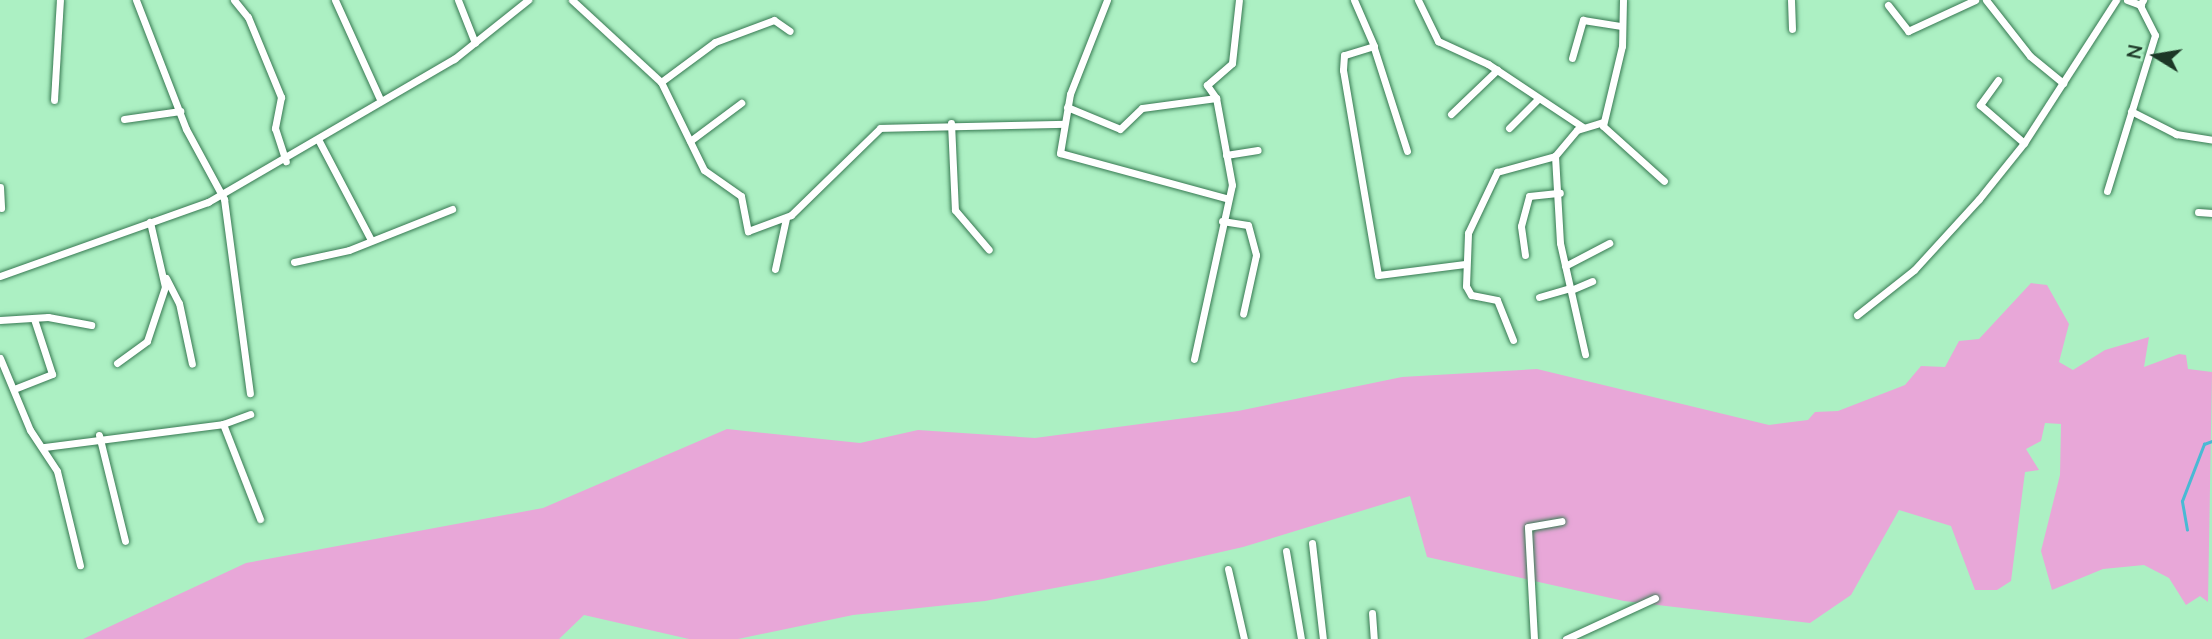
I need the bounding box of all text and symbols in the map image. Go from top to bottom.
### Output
north arrow [2121,21,2191,91]
text: N [2121,43,2150,61]

